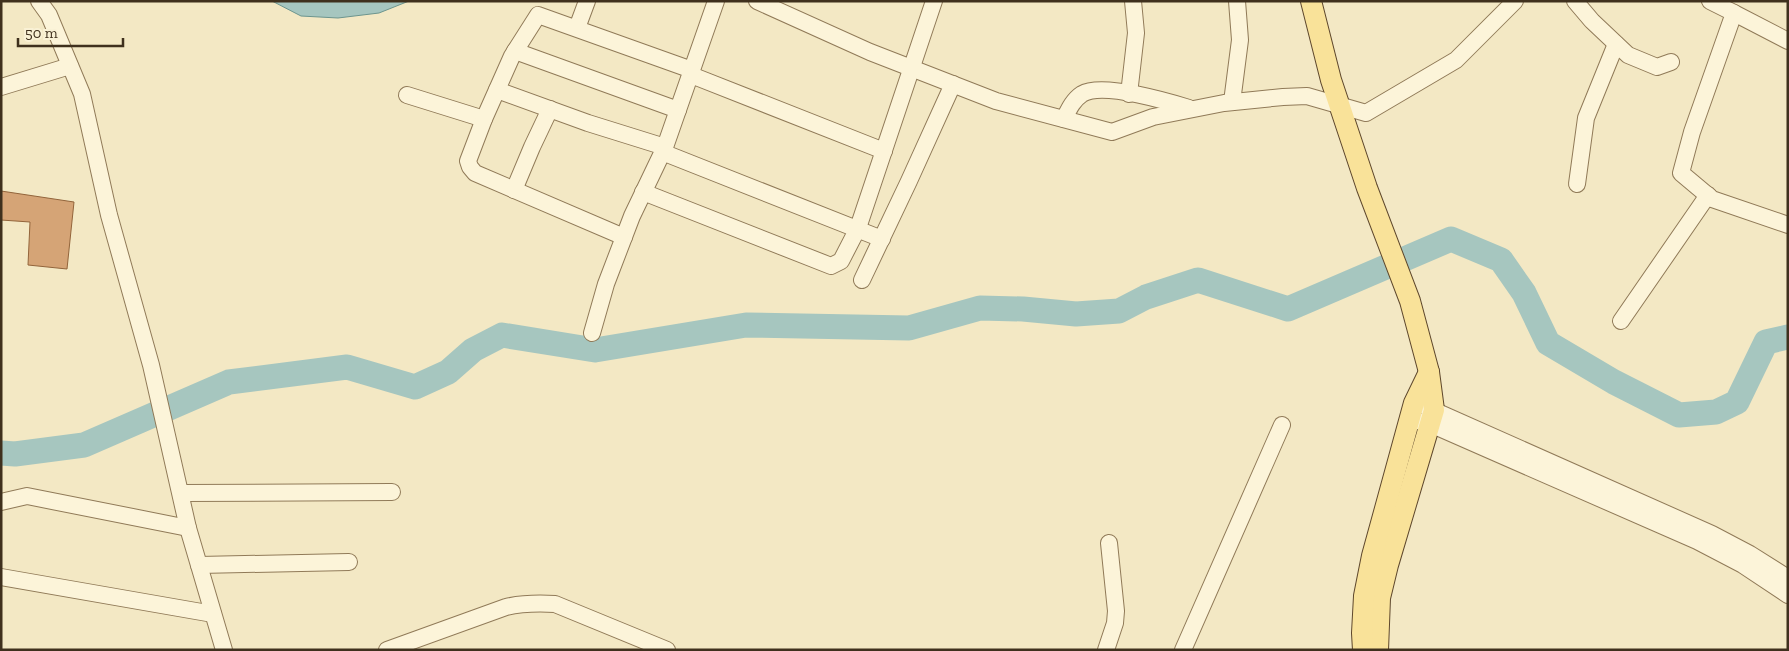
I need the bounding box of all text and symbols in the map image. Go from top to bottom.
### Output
scale bar [18,15,122,47]
text: 50 m [25,24,58,42]

